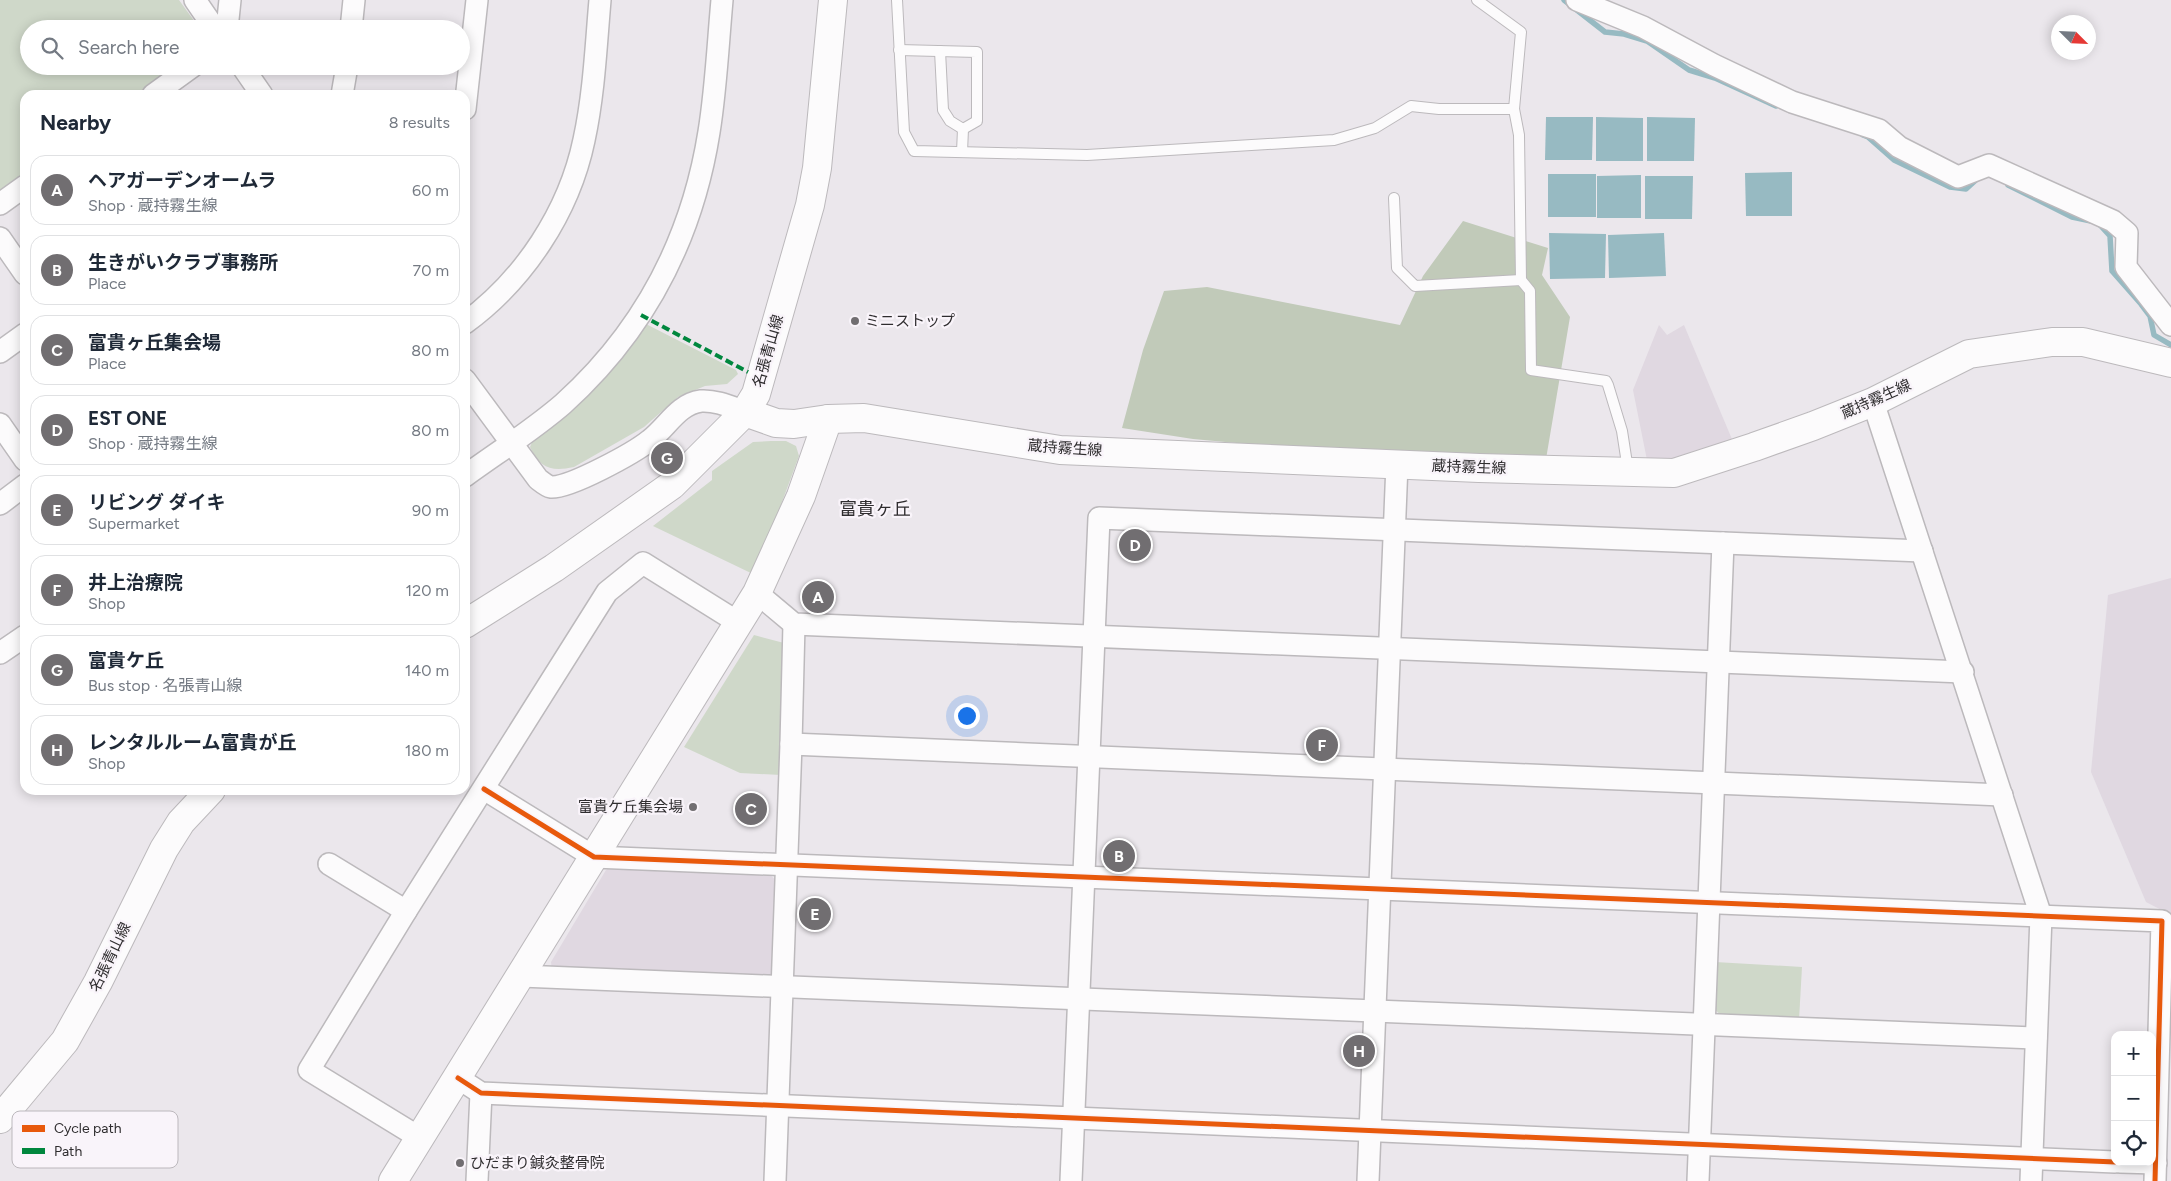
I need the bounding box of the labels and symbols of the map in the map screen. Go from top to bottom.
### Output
north arrow [2051,15,2096,60]
street label: 名張青山線 [749,312,787,390]
place label: ミニストップ [865,312,955,330]
marker: ミニストップ [849,315,861,327]
street label: 蔵持霧生線 [1838,376,1914,422]
street label: 蔵持霧生線 [1027,436,1103,460]
pin: G [651,439,683,477]
street label: 蔵持霧生線 [1431,457,1507,477]
district label: 富貴ヶ丘 [839,498,911,520]
pin: D [1119,526,1151,564]
pin: A [802,578,834,616]
your location [954,703,980,729]
pin: F [1306,726,1338,764]
pin: C [735,790,767,828]
place label: 富貴ケ丘集会場 [578,798,683,816]
marker: 富貴ケ丘集会場 [687,801,699,813]
pin: B [1103,837,1135,875]
pin: E [799,895,831,933]
street label: 名張青山線 [85,919,135,995]
pin: H [1343,1032,1375,1070]
legend [12,1111,178,1168]
text: Cycle path [54,1120,122,1137]
text: Path [54,1143,82,1160]
place label: ひだまり鍼灸整骨院 [470,1154,605,1172]
marker: ひだまり鍼灸整骨院 [454,1157,466,1169]

